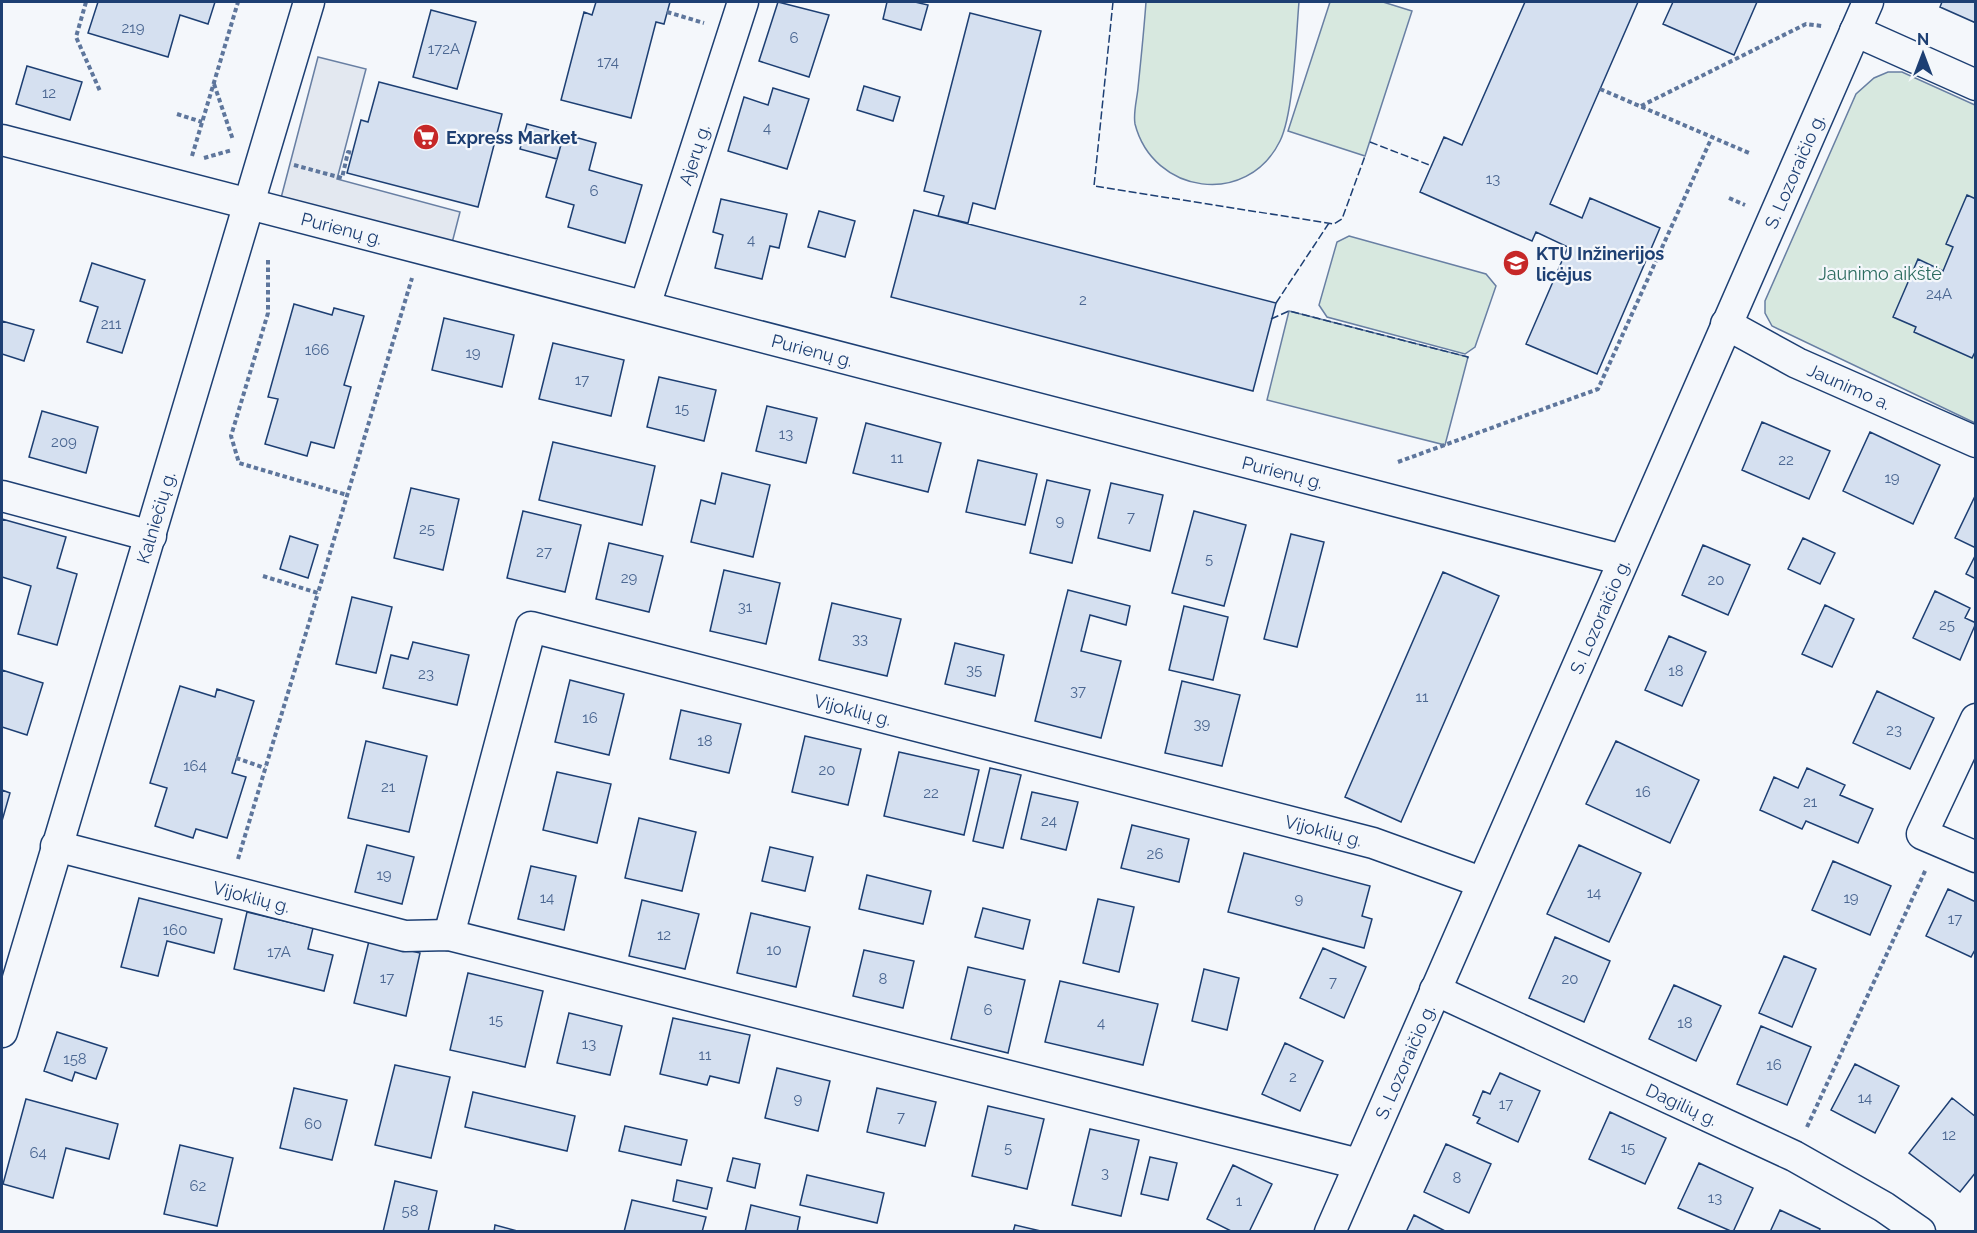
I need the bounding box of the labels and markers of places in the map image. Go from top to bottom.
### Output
supermarket icon: Express Market [411,122,441,152]
place label: Express Market [446,127,578,148]
place label: KTU Inžinerijos licėjus [1536,243,1664,285]
school or university icon: KTU Inžinerijos licėjus [1501,248,1531,278]

